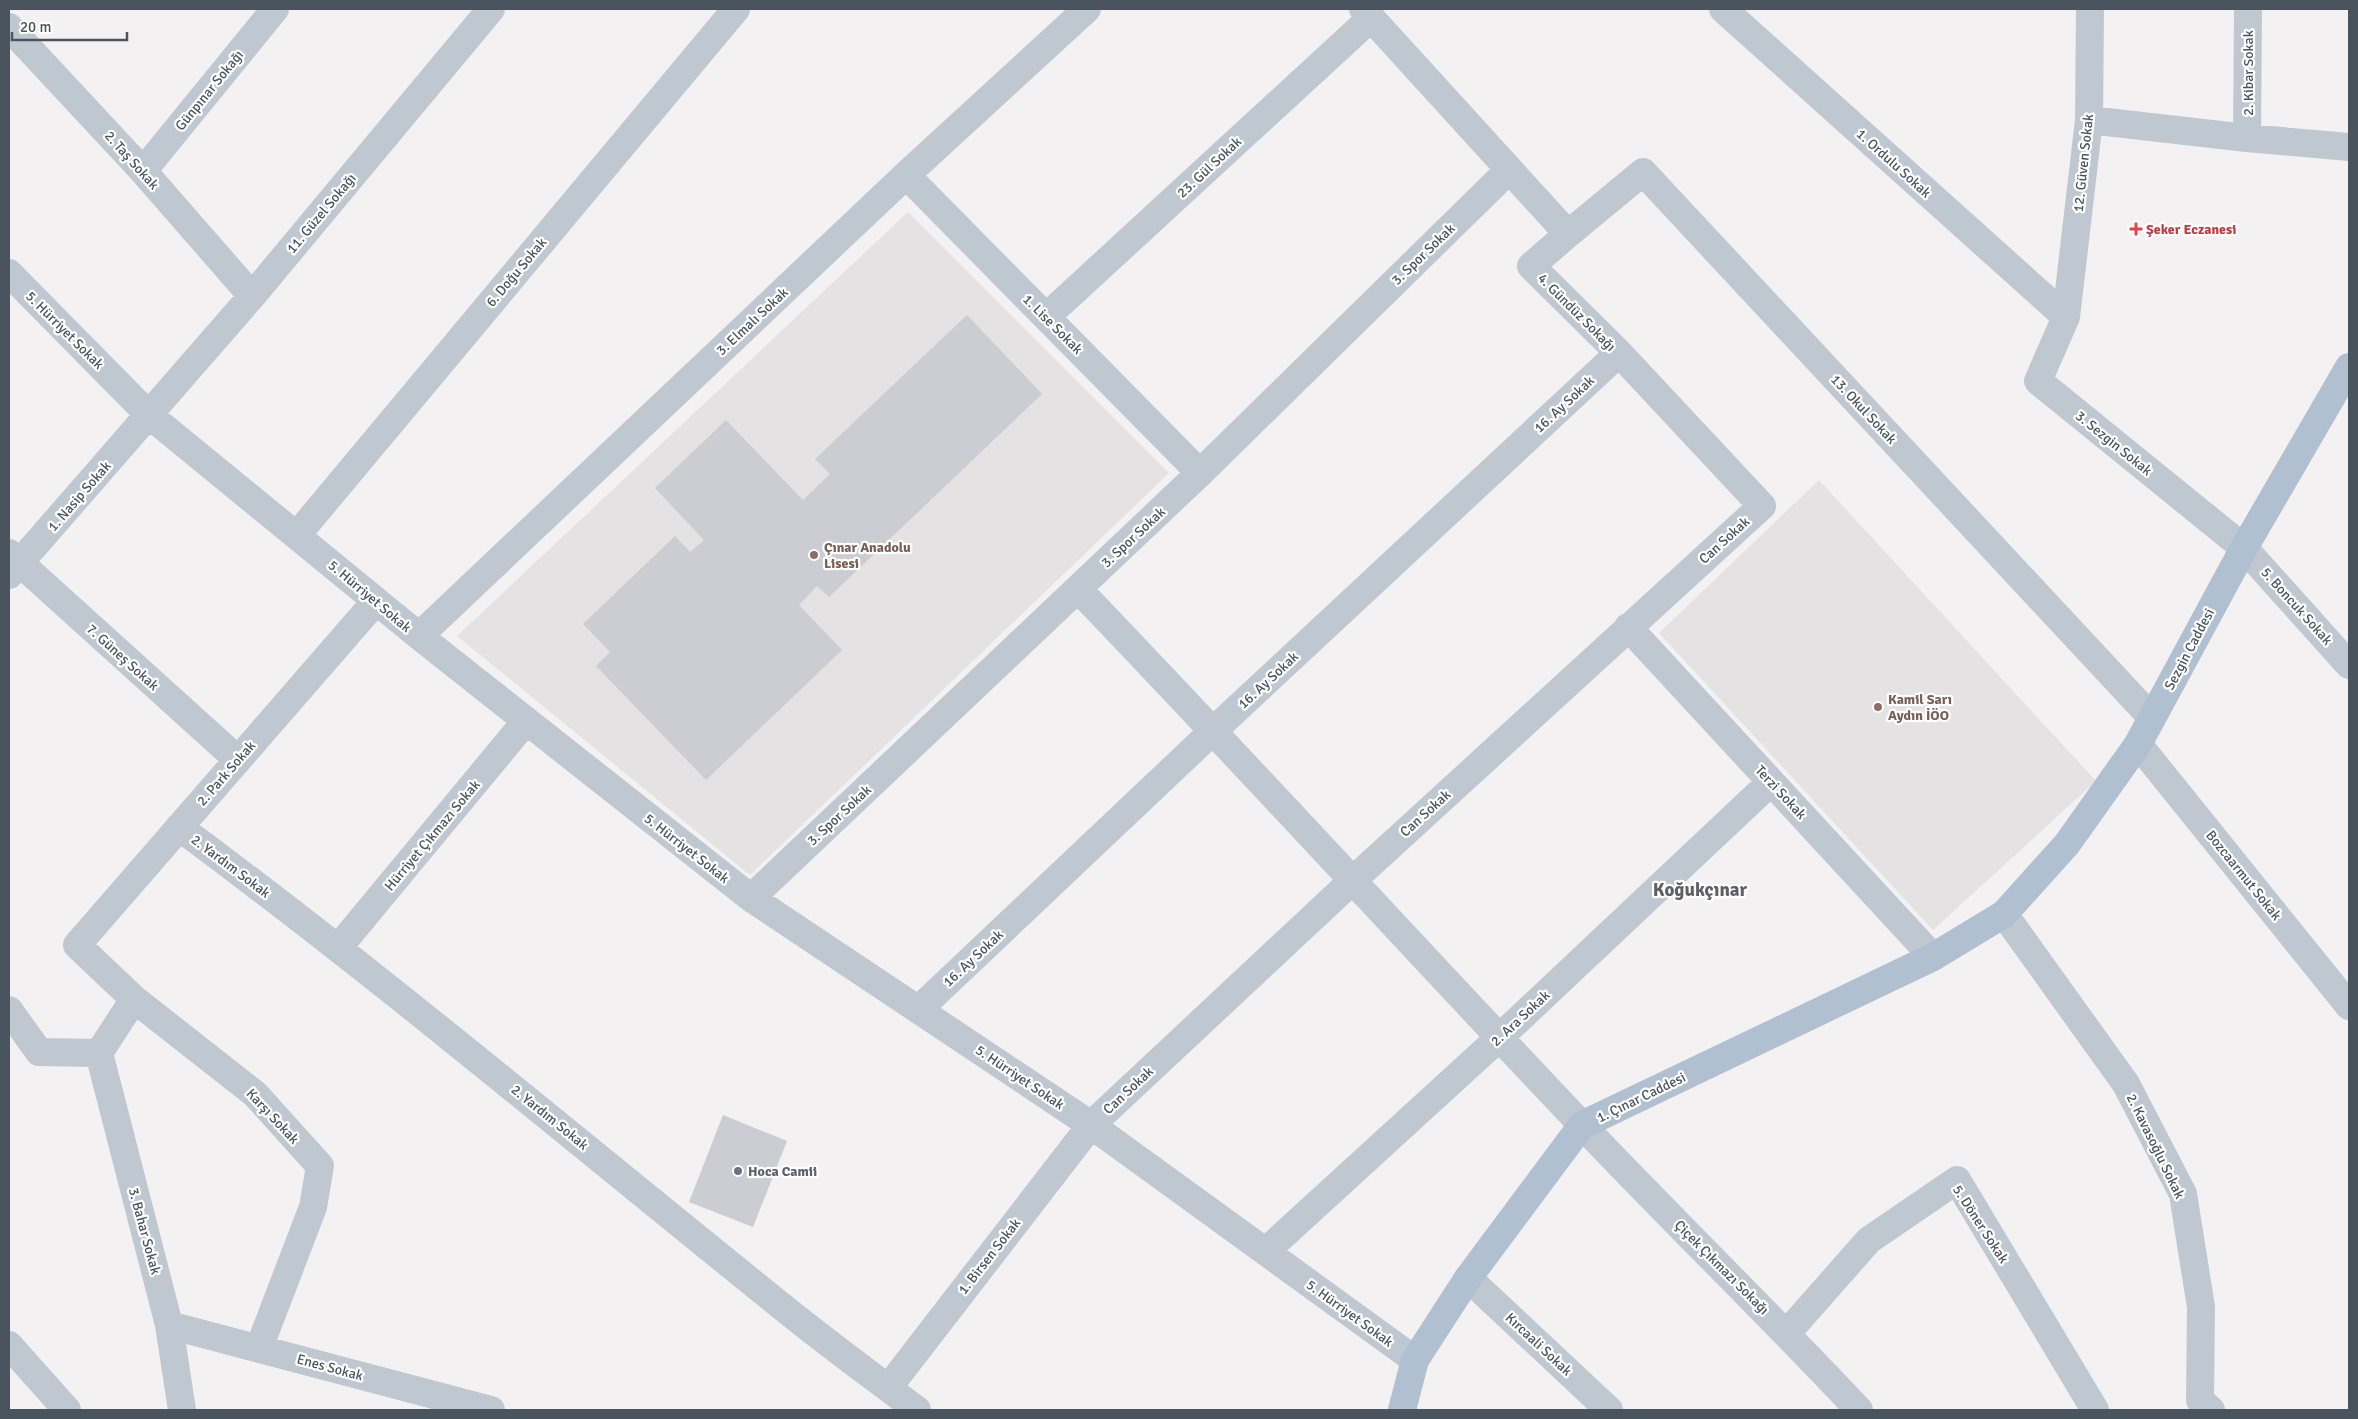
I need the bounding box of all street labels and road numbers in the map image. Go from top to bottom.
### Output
street label: 2. Kibar Sokak [2240,30,2257,116]
street label: Günpınar Sokağı [172,47,247,134]
street label: 12. Güven Sokak [2070,113,2097,213]
street label: 1. Ordulu Sokak [1853,125,1934,201]
street label: 2. Taş Sokak [101,128,162,193]
street label: 23. Gül Sokak [1174,133,1245,202]
street label: 11. Güzel Sokağı [283,170,360,257]
street label: 3. Spor Sokak [1388,220,1458,289]
street label: 6. Doğu Sokak [483,234,550,310]
street label: 4. Gündüz Sokağı [1534,270,1619,355]
street label: 3. Elmalı Sokak [713,284,792,359]
street label: 5. Hürriyet Sokak [22,288,107,373]
street label: 1. Lise Sokak [1019,291,1086,358]
street label: 13. Okul Sokak [1827,371,1900,448]
street label: 16. Ay Sokak [1531,372,1598,437]
street label: 3. Sezgin Sokak [2072,407,2155,479]
street label: 1. Nasip Sokak [44,458,115,535]
street label: 3. Spor Sokak [1098,503,1169,571]
street label: Can Sokak [1695,513,1753,568]
street label: 5. Hürriyet Sokak [325,557,415,636]
street label: 5. Boncuk Sokak [2257,564,2336,649]
street label: Sezgin Caddesi [2161,606,2218,693]
street label: 7. Güneş Sokak [83,621,162,694]
street label: 16. Ay Sokak [1235,648,1302,713]
street label: 2. Park Sokak [194,737,259,809]
street label: Terzi Sokak [1751,762,1810,823]
street label: Hürriyet Çıkmazı Sokak [381,776,484,894]
street label: 3. Spor Sokak [804,781,875,849]
street label: Can Sokak [1396,786,1454,841]
street label: 5. Hürriyet Sokak [641,810,733,887]
street label: Bozcaarmut Sokak [2202,827,2285,924]
street label: 2. Yardım Sokak [188,831,274,902]
street label: 16. Ay Sokak [940,926,1007,991]
street label: 2. Ara Sokak [1487,987,1553,1050]
street label: 5. Hürriyet Sokak [972,1042,1067,1113]
street label: Can Sokak [1100,1063,1157,1118]
street label: 1. Çınar Caddesi [1594,1069,1688,1126]
street label: 2. Yardım Sokak [508,1081,592,1154]
street label: Karşı Sokak [243,1085,303,1148]
street label: 2. Kavasoğlu Sokak [2123,1091,2188,1201]
street label: 5. Döner Sokak [1949,1182,2012,1267]
street label: 3. Bahar Sokak [125,1186,164,1276]
street label: 1. Birsen Sokak [954,1215,1024,1298]
street label: Çiçek Çıkmazı Sokağı [1671,1217,1772,1318]
street label: 5. Hürriyet Sokak [1303,1276,1396,1351]
street label: Kırcaali Sokak [1502,1309,1576,1380]
street label: Enes Sokak [295,1350,365,1384]

